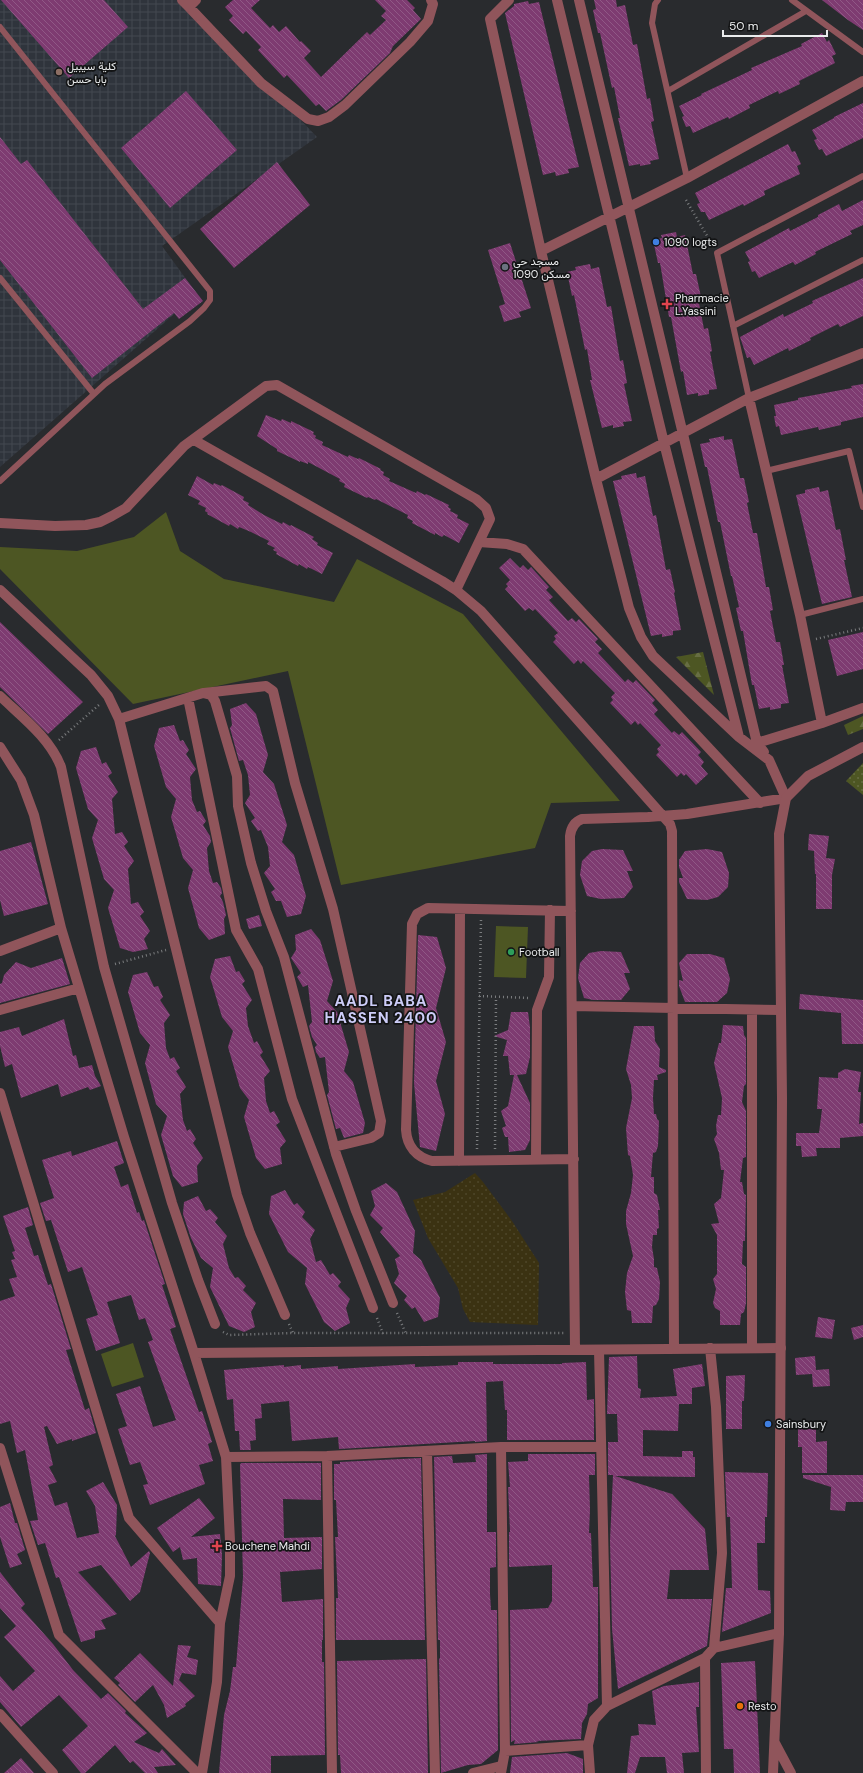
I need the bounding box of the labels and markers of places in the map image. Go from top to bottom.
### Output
place label: كلية سيبيل بابا حسن [67,59,116,86]
marker: كلية سيبيل بابا حسن [54,67,64,77]
place label: 1090 logts [664,235,717,249]
marker: 1090 logts [651,237,661,247]
place label: مسجد حي 1090 مسكن [513,254,570,281]
marker: مسجد حي 1090 مسكن [500,262,510,272]
place label: Pharmacie L.Yassini [675,291,729,318]
marker: Pharmacie L.Yassini [662,299,672,309]
place label: Football [519,945,560,959]
marker: Football [506,947,516,957]
place label: Sainsbury [776,1417,826,1431]
marker: Sainsbury [763,1419,773,1429]
place label: Bouchene Mahdi [225,1539,310,1553]
marker: Bouchene Mahdi [212,1541,222,1551]
place label: Resto [748,1699,776,1713]
marker: Resto [735,1701,745,1711]

